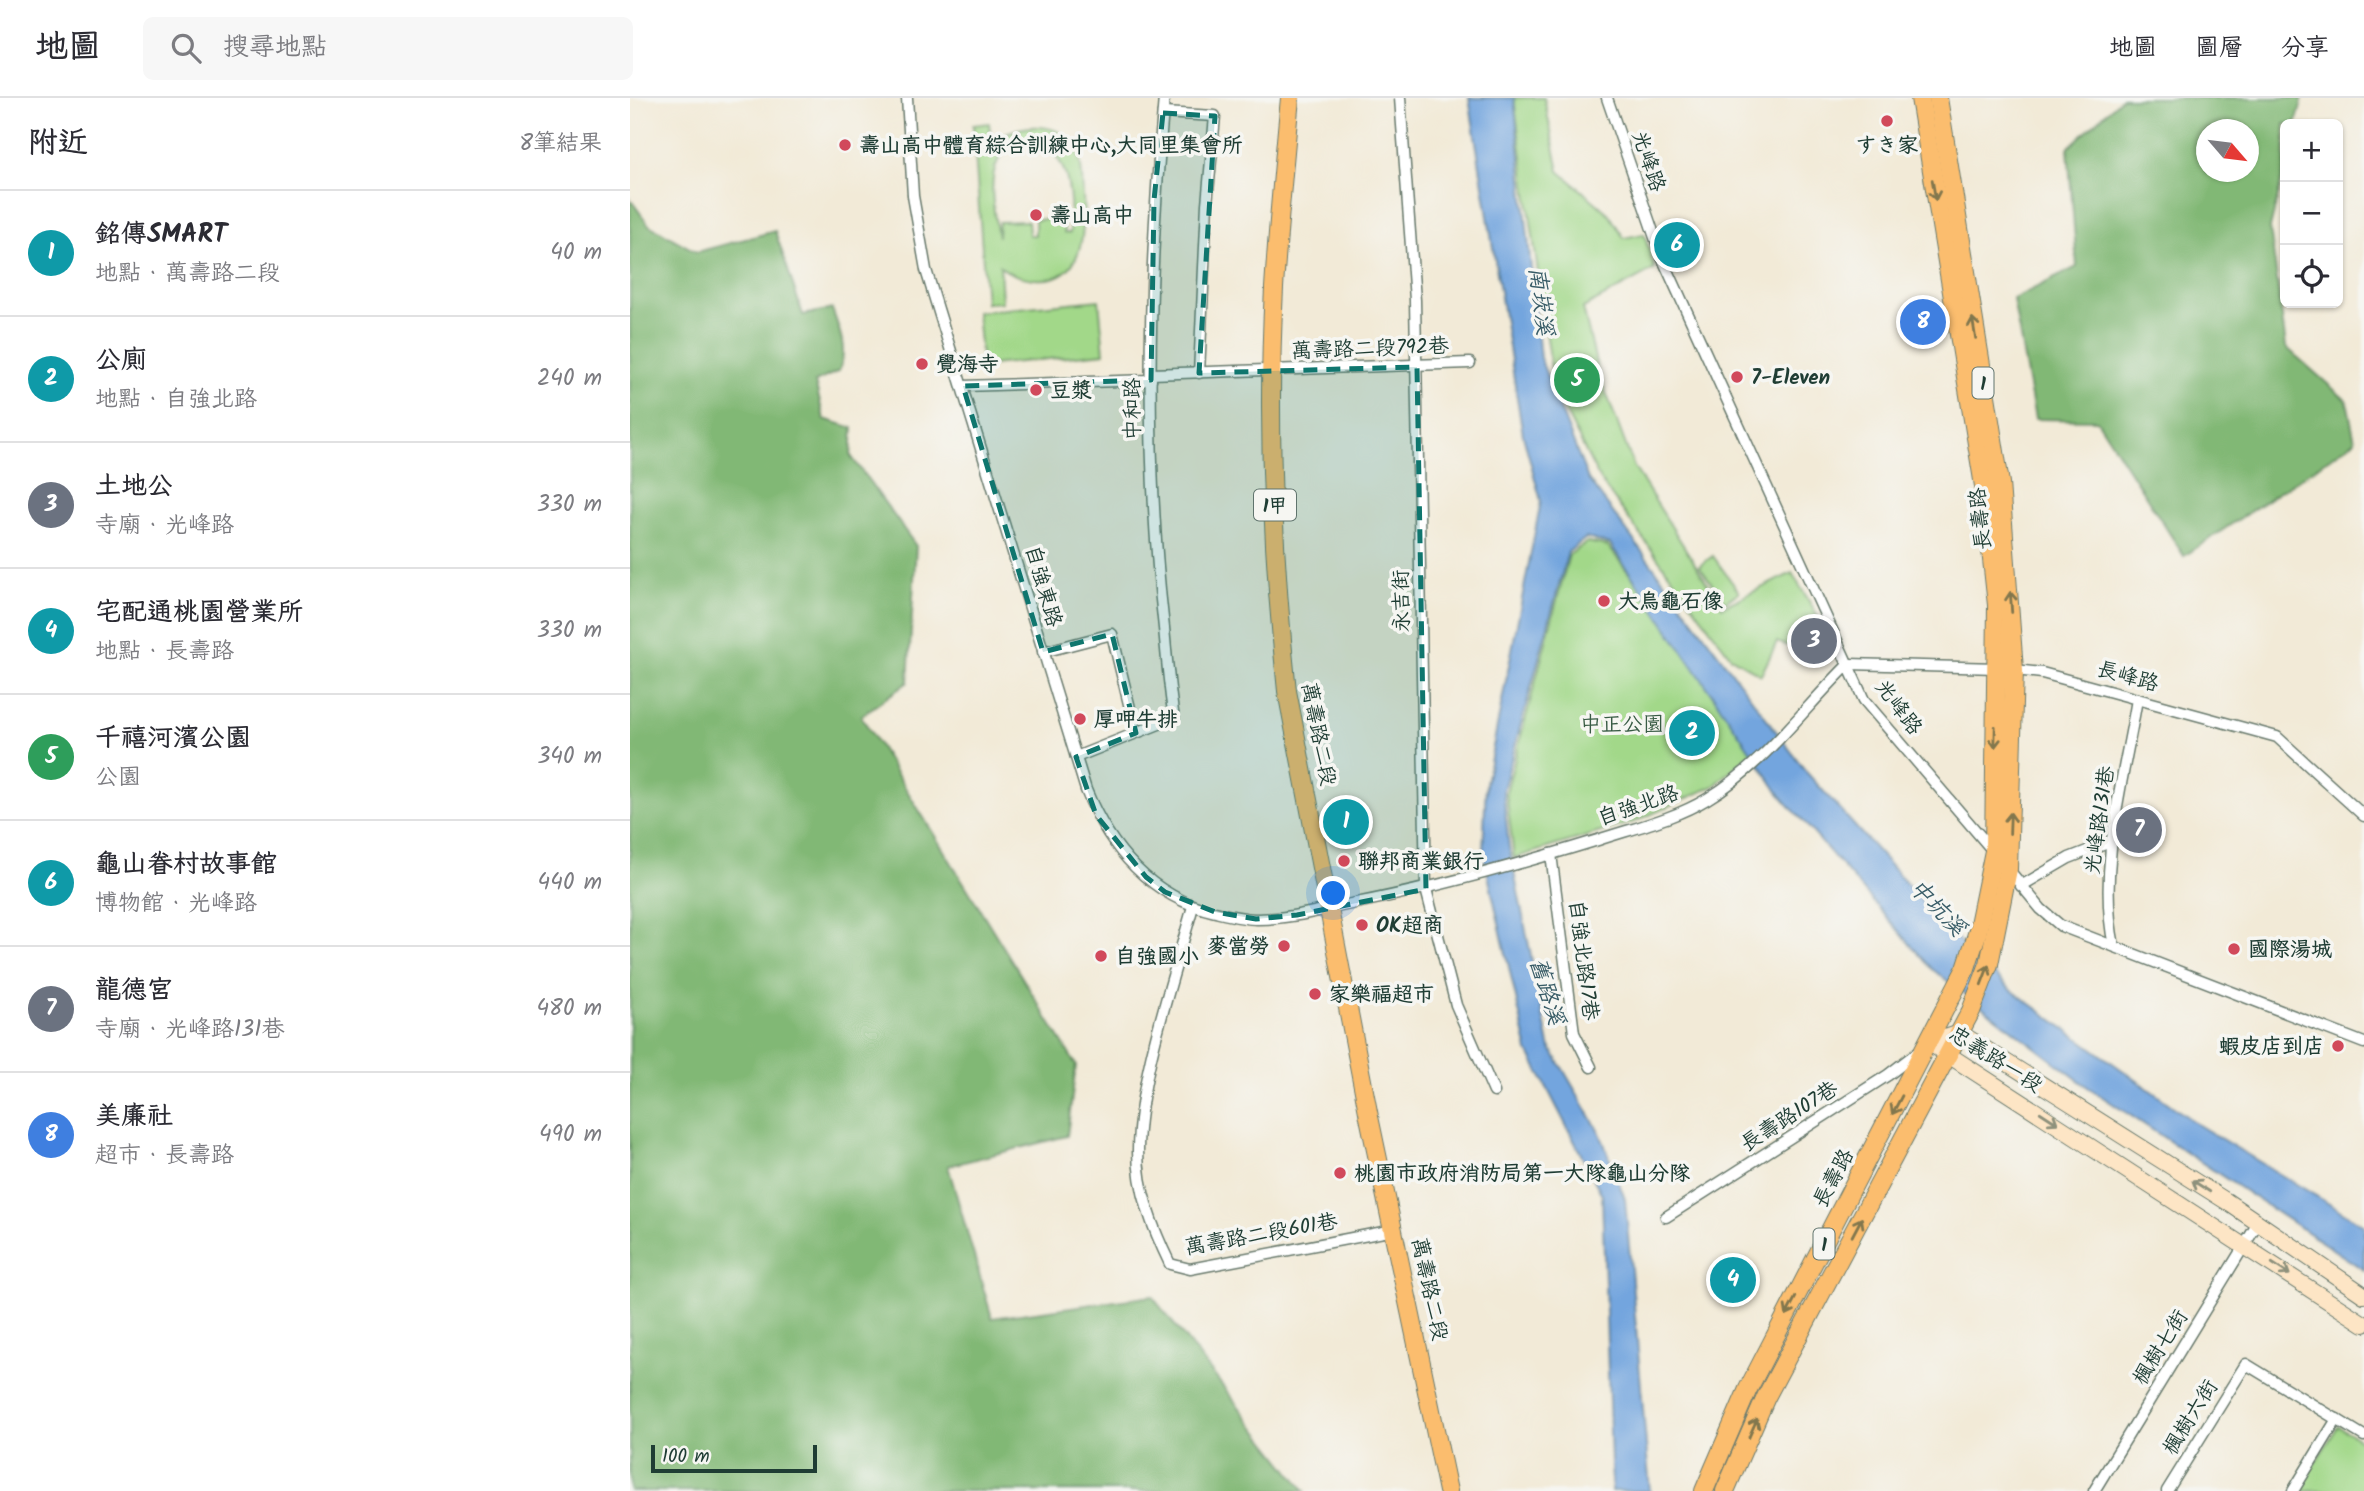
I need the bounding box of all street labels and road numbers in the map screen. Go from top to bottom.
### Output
street label: 光峰路 [1622,126,1673,197]
street label: 萬壽路二段792巷 [1290,330,1450,369]
road number: 1 [1972,368,1994,398]
street label: 中和路 [1117,378,1150,441]
street label: 長壽路 [1962,486,2001,552]
road number: 1甲 [1254,490,1296,520]
street label: 自強東路 [1015,541,1070,631]
street label: 永吉街 [1385,569,1420,633]
street label: 長峰路 [2093,653,2162,702]
street label: 光峰路 [1866,673,1930,743]
street label: 萬壽路二段 [1291,680,1344,789]
street label: 光峰路131巷 [2077,764,2124,877]
street label: 自強北路 [1593,777,1684,836]
street label: 自強北路17巷 [1559,898,1606,1022]
street label: 忠義路一段 [1942,1018,2048,1102]
street label: 長壽路107巷 [1734,1073,1845,1161]
street label: 長壽路 [1805,1143,1864,1214]
street label: 萬壽路二段601巷 [1182,1206,1340,1265]
road number: 1 [1814,1228,1834,1260]
street label: 萬壽路二段 [1401,1235,1456,1344]
street label: 楓樹七街 [2125,1303,2198,1392]
street label: 楓樹六街 [2155,1373,2228,1462]

